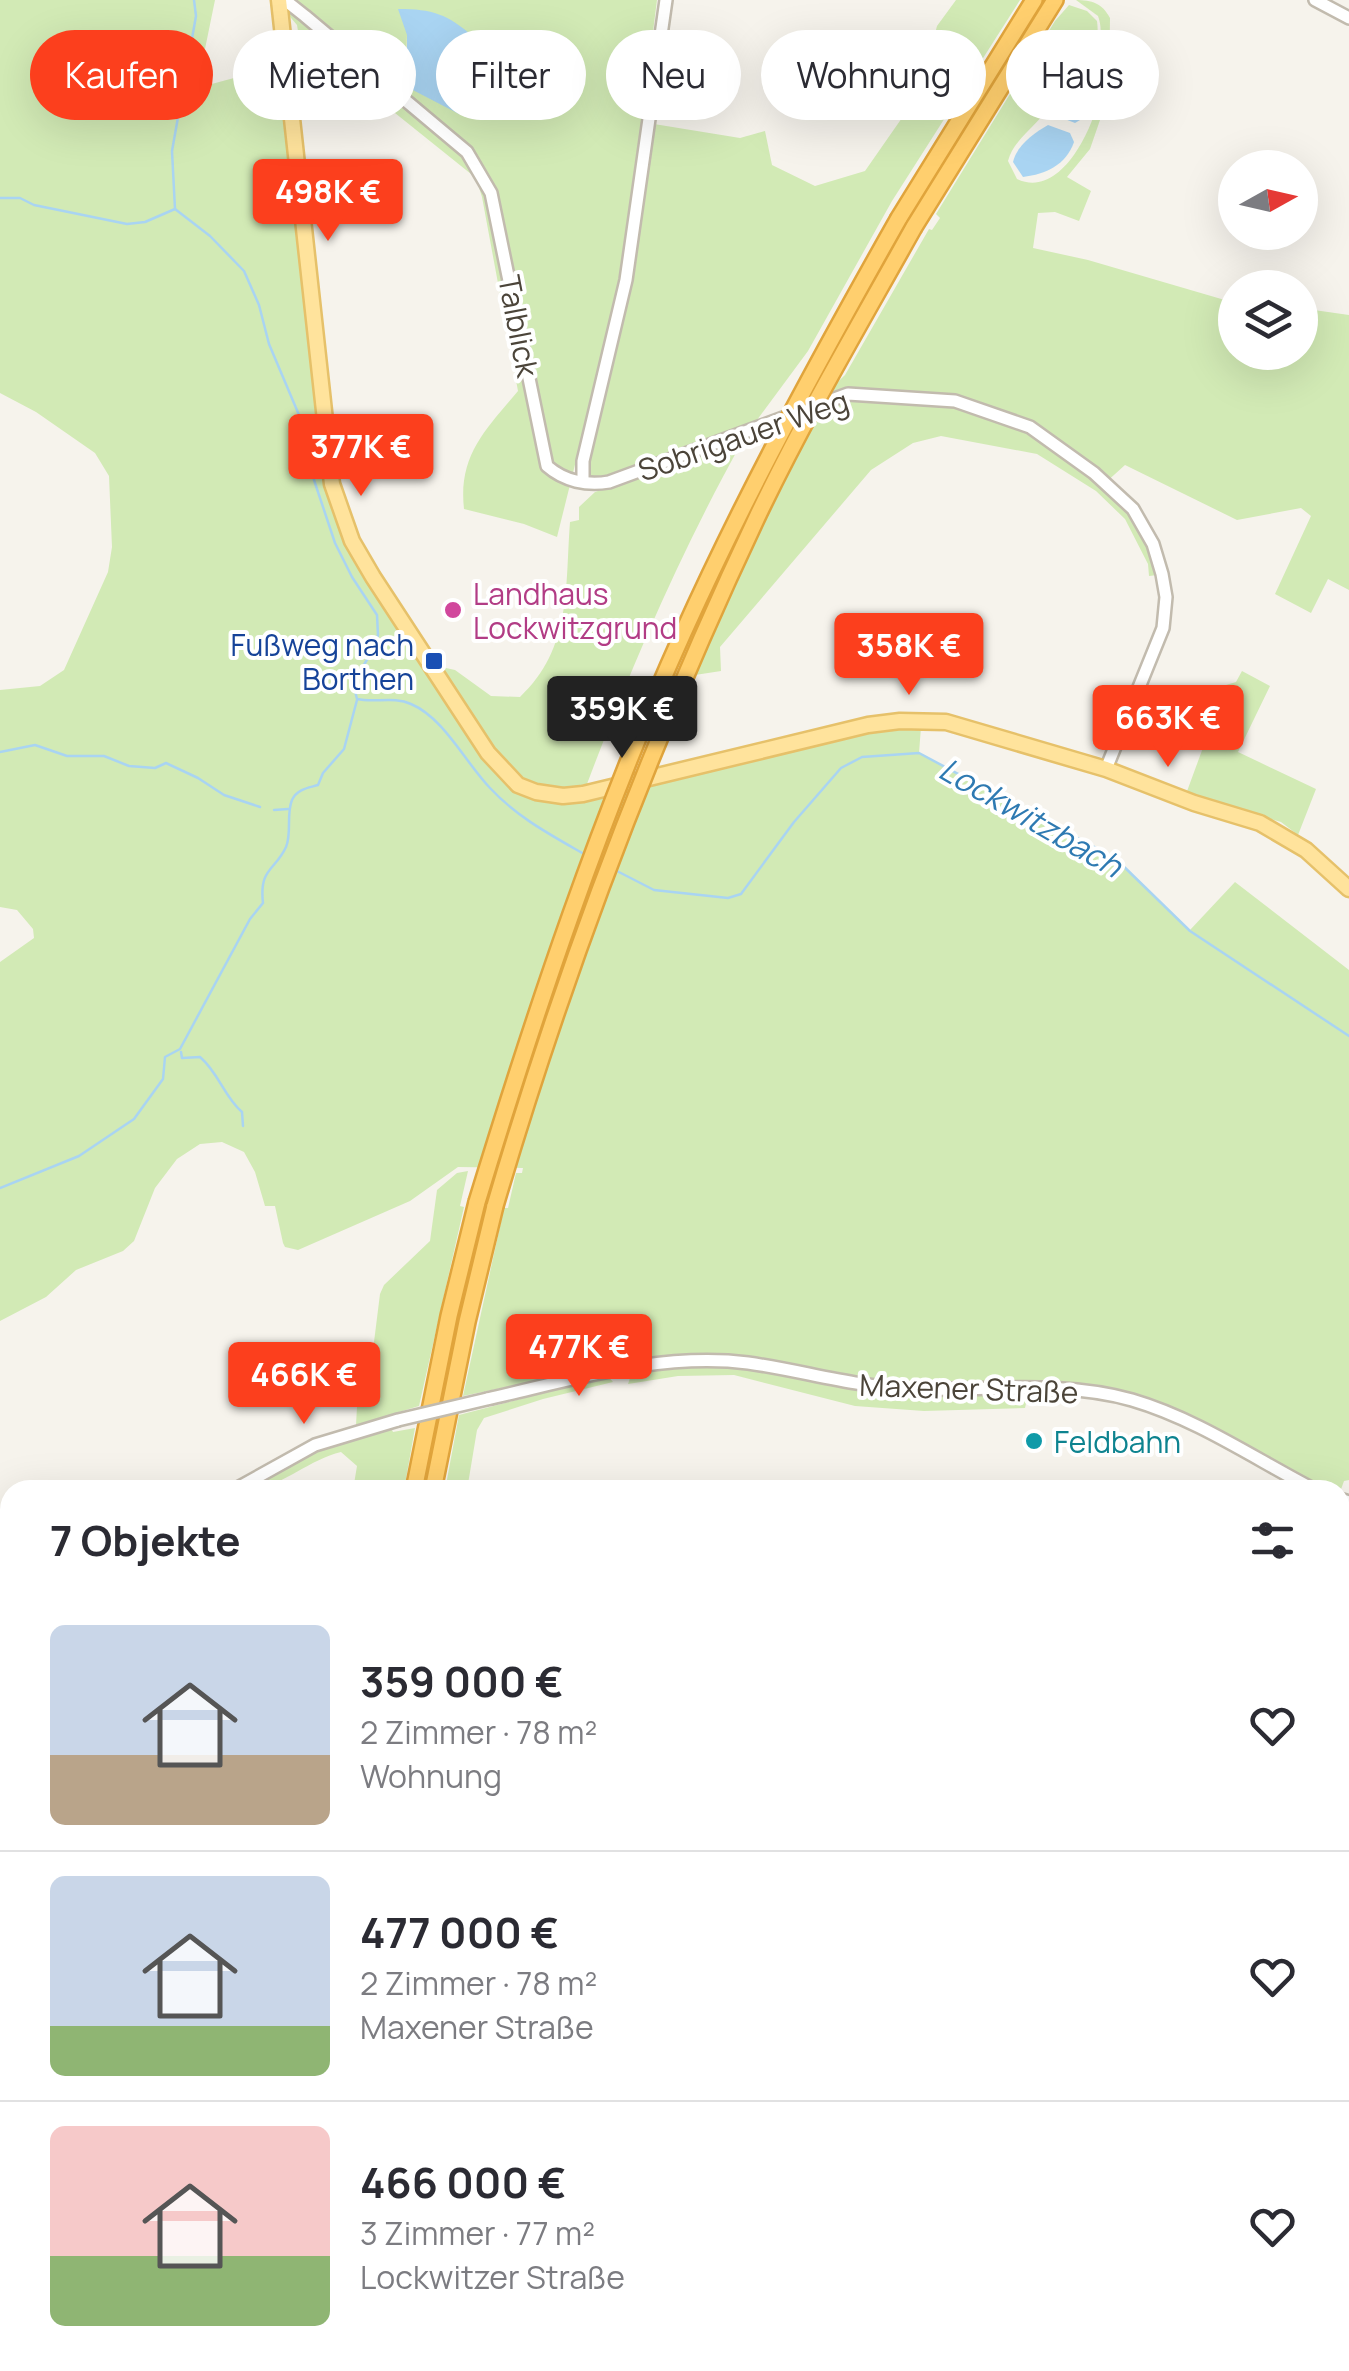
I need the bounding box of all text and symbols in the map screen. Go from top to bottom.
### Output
chip: Kaufen [30,30,213,120]
chip: Mieten [233,30,416,120]
chip: Filter [436,30,586,120]
chip: Neu [606,30,741,120]
chip: Wohnung [761,30,986,120]
chip: Haus [1006,30,1159,120]
north arrow [1218,150,1318,250]
map controls [1218,150,1318,370]
pin: 498K € [247,159,409,244]
text: 498K € [275,169,381,213]
button: layers [1218,270,1318,370]
street label: Talblick [489,272,549,381]
street label: Sobrigauer Weg [632,380,854,490]
pin: 377K € [280,414,442,499]
text: 377K € [310,424,412,468]
place label: Landhaus Lockwitzgrund [473,573,677,648]
marker: Landhaus Lockwitzgrund [442,599,464,621]
pin: 358K € [828,613,990,698]
text: 358K € [856,623,962,667]
place label: Fußweg nach Borthen [230,624,414,699]
marker: Fußweg nach Borthen [423,650,445,672]
pin: 359K € [541,676,703,761]
pin: 663K € [1087,685,1249,770]
text: 359K € [569,686,675,730]
text: 663K € [1115,695,1221,739]
water label: Lockwitzbach [932,747,1131,888]
pin: 477K € [498,1314,660,1399]
text: 477K € [528,1324,630,1368]
pin: 466K € [223,1342,385,1427]
text: 466K € [250,1352,358,1396]
street label: Maxener Straße [859,1364,1079,1412]
place label: Feldbahn [1054,1421,1181,1462]
marker: Feldbahn [1023,1430,1045,1452]
text: 7 Objekte [50,1511,240,1569]
icon: filters [1245,1513,1300,1568]
text: 359 000 € [360,1652,564,1710]
icon: home [130,1665,250,1785]
icon: heart [1245,1698,1300,1753]
text: 2 Zimmer · 78 m² [360,1710,597,1754]
text: Wohnung [360,1754,502,1798]
text: 477 000 € [360,1903,559,1961]
icon: home [130,1916,250,2036]
icon: heart [1245,1949,1300,2004]
text: 2 Zimmer · 78 m² [360,1961,597,2005]
text: Maxener Straße [360,2005,594,2049]
text: 466 000 € [360,2153,566,2211]
icon: home [130,2166,250,2286]
icon: heart [1245,2199,1300,2254]
text: 3 Zimmer · 77 m² [360,2211,595,2255]
text: Lockwitzer Straße [360,2255,625,2299]

